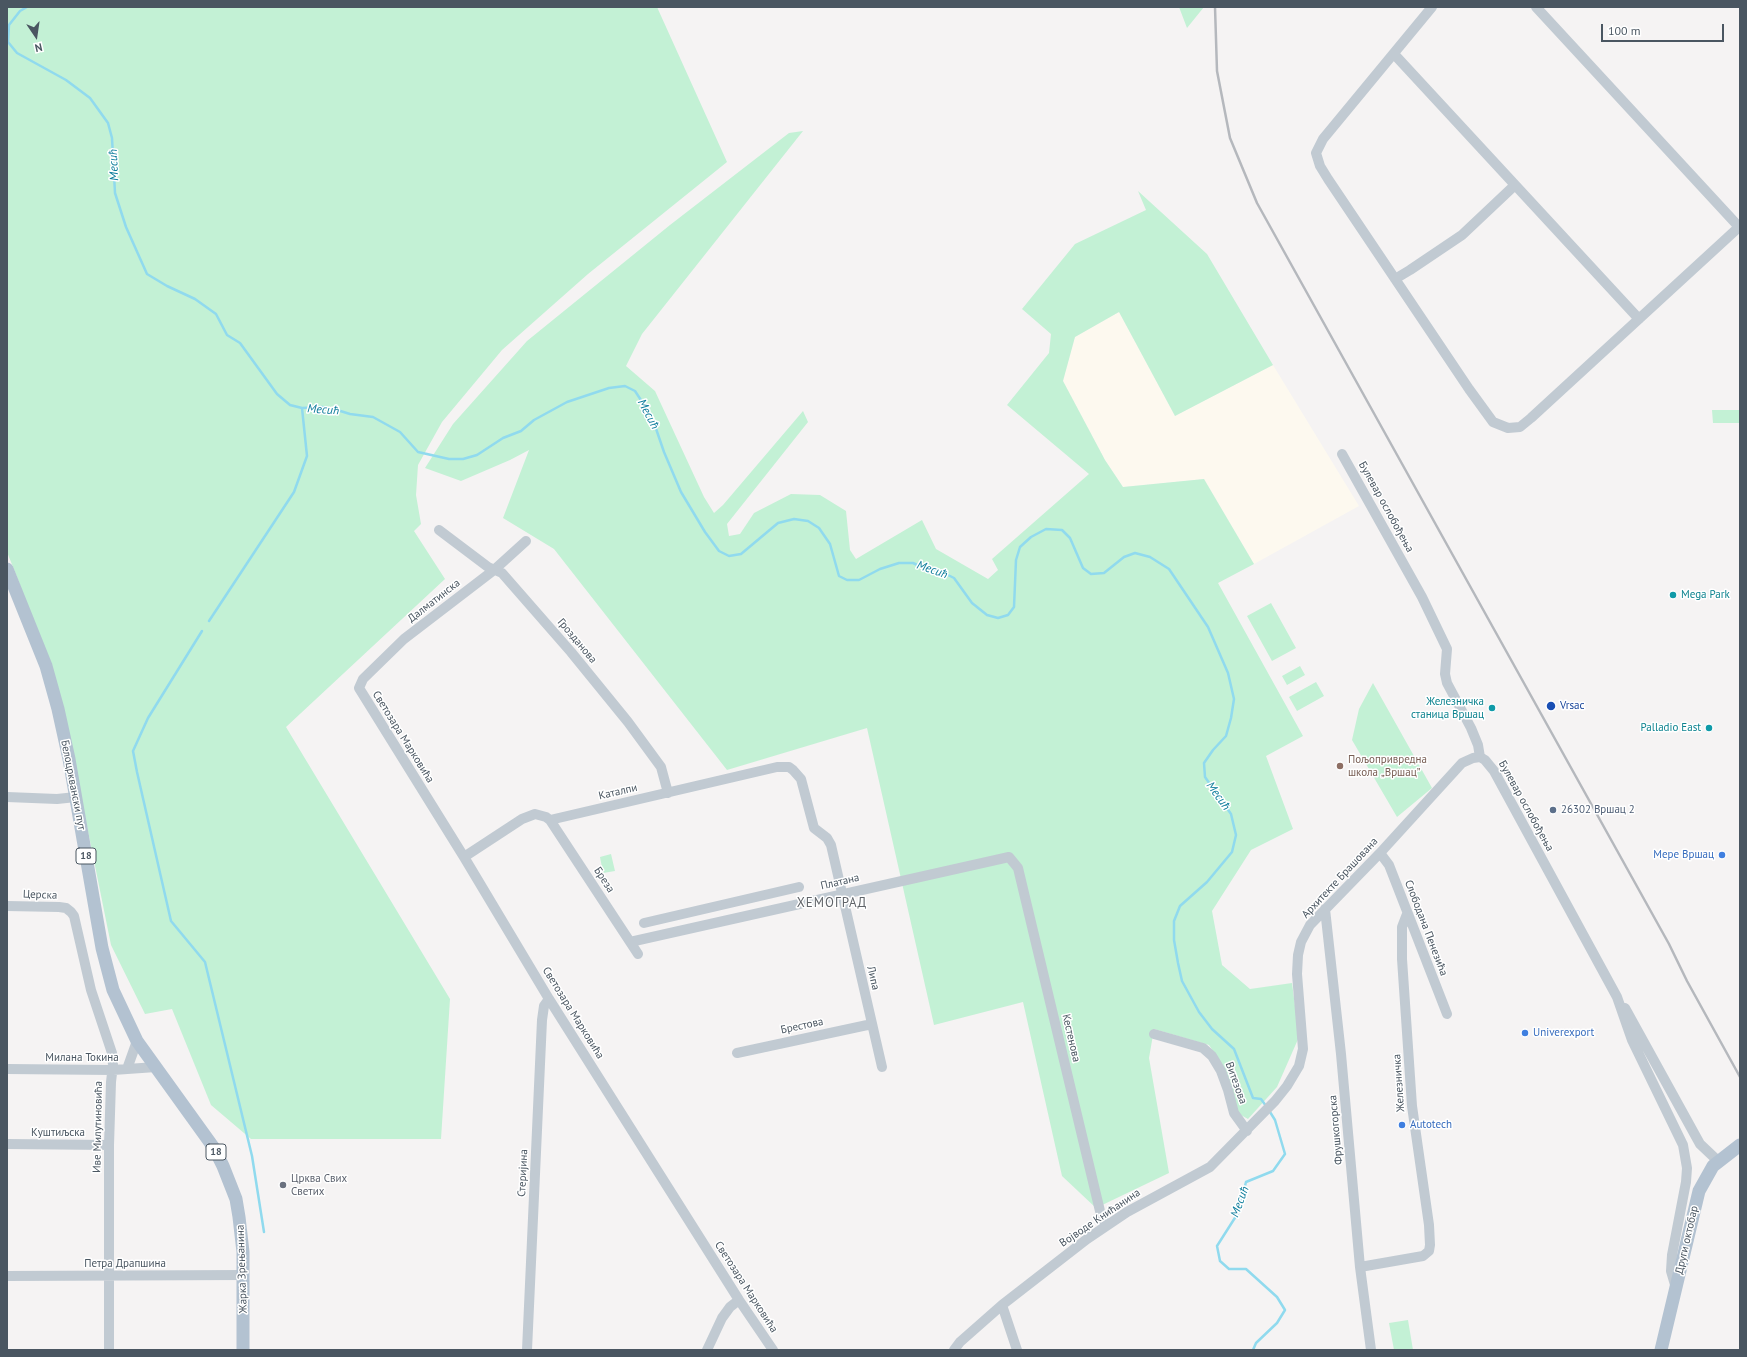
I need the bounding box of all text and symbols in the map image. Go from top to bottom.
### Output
north arrow [16,16,56,56]
scale bar [1603,16,1726,42]
text: 100 m [1608,23,1641,38]
text: N [34,40,44,55]
water label: Месић [106,149,122,181]
water label: Месић [634,397,662,431]
water label: Месић [307,402,339,418]
street label: Булевар ослобођења [1356,459,1416,555]
water label: Месић [915,558,949,582]
street label: Далматинска [405,576,463,626]
place label: Mega Park [1681,588,1730,602]
marker: Mega Park [1668,590,1678,600]
street label: Грозданова [554,616,600,666]
street label: Светозара Марковића [369,688,437,786]
place label: Железничка станица Вршац [1411,695,1484,721]
place label: Vrsac [1560,699,1584,713]
marker: Vrsac [1545,700,1557,712]
marker: Железничка станица Вршац [1487,703,1497,713]
place label: Palladio East [1640,721,1701,735]
marker: Palladio East [1704,723,1714,733]
street label: Белоцрквански пут [58,739,88,831]
place label: Пољопривредна школа „Вршац” [1348,753,1427,779]
street label: Булевар ослобођења [1496,758,1556,854]
marker: Пољопривредна школа „Вршац” [1335,761,1345,771]
water label: Месић [1203,779,1233,813]
street label: Каталпи [597,781,639,803]
place label: 26302 Вршац 2 [1561,803,1635,817]
marker: 26302 Вршац 2 [1548,805,1558,815]
street label: Архитекте Брашована [1299,835,1381,921]
road number: 18 [76,848,96,864]
place label: Мере Вршац [1653,848,1714,862]
marker: Мере Вршац [1717,850,1727,860]
street label: Бреза [591,865,617,895]
street label: Платана [819,871,861,893]
street label: Слободана Пенезића [1402,878,1450,978]
street label: Церска [23,888,57,902]
district label: ХЕМОГРАД [797,895,867,911]
street label: Светозара Марковића [539,964,607,1062]
street label: Липа [864,965,882,991]
street label: Кестенова [1059,1013,1083,1063]
street label: Брестова [779,1015,825,1037]
place label: Univerexport [1533,1026,1594,1040]
marker: Univerexport [1520,1028,1530,1038]
street label: Милана Токина [45,1051,119,1065]
street label: Железничка [1390,1054,1408,1112]
street label: Витезова [1222,1060,1250,1106]
street label: Иве Милутиновића [91,1081,105,1173]
street label: Фрушкогорска [1326,1095,1346,1165]
place label: Autotech [1410,1118,1452,1132]
marker: Autotech [1397,1120,1407,1130]
street label: Куштиљска [31,1126,85,1140]
road number: 18 [206,1144,226,1160]
street label: Стеријина [515,1149,531,1197]
place label: Црква Свих Светих [291,1172,347,1198]
marker: Црква Свих Светих [278,1180,288,1190]
water label: Месић [1228,1185,1252,1219]
street label: Војводе Книћанина [1057,1186,1143,1250]
street label: Други октобар [1673,1204,1701,1276]
street label: Жарка Зрењанина [234,1224,250,1314]
street label: Светозара Марковића [712,1239,780,1335]
street label: Петра Драпшина [84,1257,166,1271]

